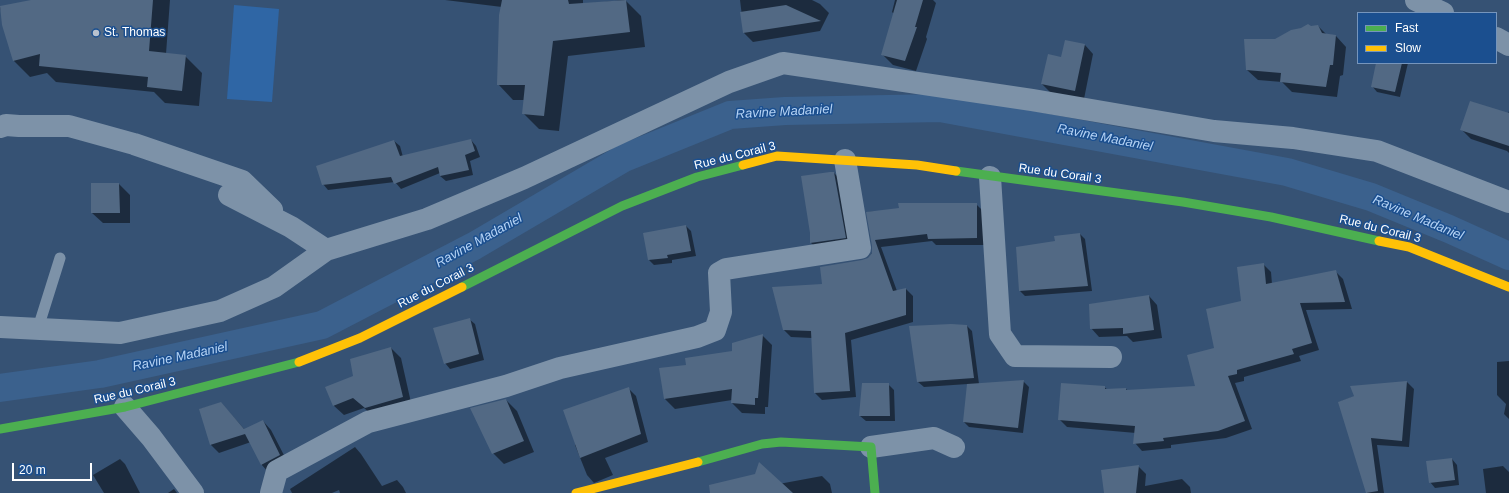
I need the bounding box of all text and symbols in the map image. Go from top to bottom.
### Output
legend [1357,12,1497,64]
text: Fast [1395,21,1418,35]
place label: St. Thomas [104,26,165,40]
marker: St. Thomas [91,28,101,38]
text: Slow [1395,41,1421,55]
water label: Ravine Madaniel [735,102,833,122]
water label: Ravine Madaniel [1056,121,1154,155]
street label: Rue du Corail 3 [693,139,777,173]
street label: Rue du Corail 3 [1018,161,1102,187]
water label: Ravine Madaniel [1370,192,1466,244]
water label: Ravine Madaniel [433,211,525,271]
street label: Rue du Corail 3 [1338,212,1422,246]
street label: Rue du Corail 3 [396,261,476,311]
water label: Ravine Madaniel [131,339,229,375]
street label: Rue du Corail 3 [93,375,177,407]
scale bar [14,455,94,481]
text: 20 m [19,463,46,477]

